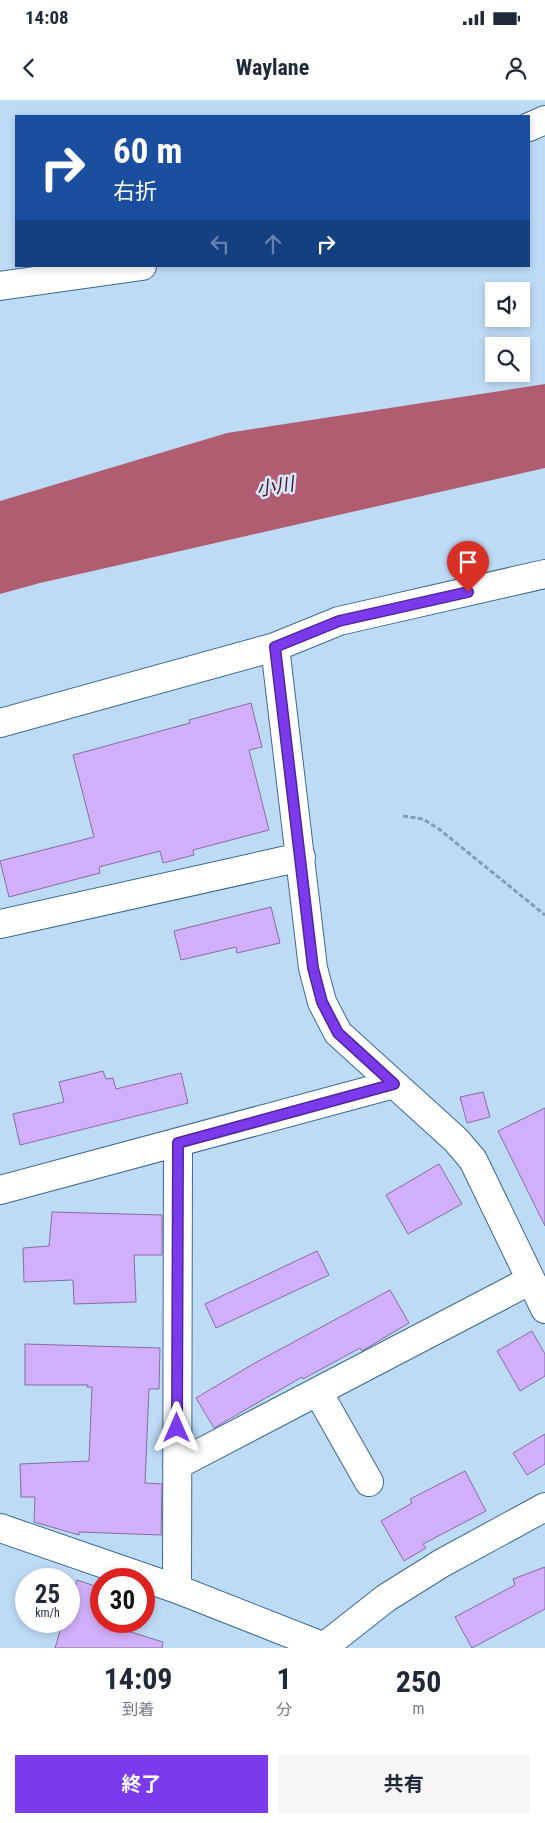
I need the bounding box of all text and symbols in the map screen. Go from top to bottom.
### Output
text: 14:08 [25,6,69,29]
icon: back [15,54,43,82]
icon: person [502,54,530,82]
text: Waylane [236,55,309,80]
text: 60 m [113,131,182,172]
icon: right [30,135,95,200]
text: 右折 [113,179,157,204]
icon: left [206,230,234,258]
icon: ahead [259,230,287,258]
icon: right [312,230,340,258]
map controls [485,282,530,382]
button: sound [485,282,530,327]
button: search [485,337,530,382]
water label: 小川 [255,472,298,501]
pin [447,541,489,592]
icon: arrive [454,548,482,576]
position arrow [150,1401,202,1453]
speed limit sign: 30 [90,1568,155,1633]
text: 25 [35,1580,60,1609]
text: km/h [35,1606,60,1620]
text: 14:09 [104,1661,173,1696]
text: 1 [277,1661,292,1696]
text: 250 [396,1664,441,1699]
text: m [413,1699,425,1718]
text: 到着 [122,1700,154,1719]
text: 分 [276,1700,292,1719]
button: 終了 [15,1755,268,1813]
button: 共有 [278,1755,530,1813]

